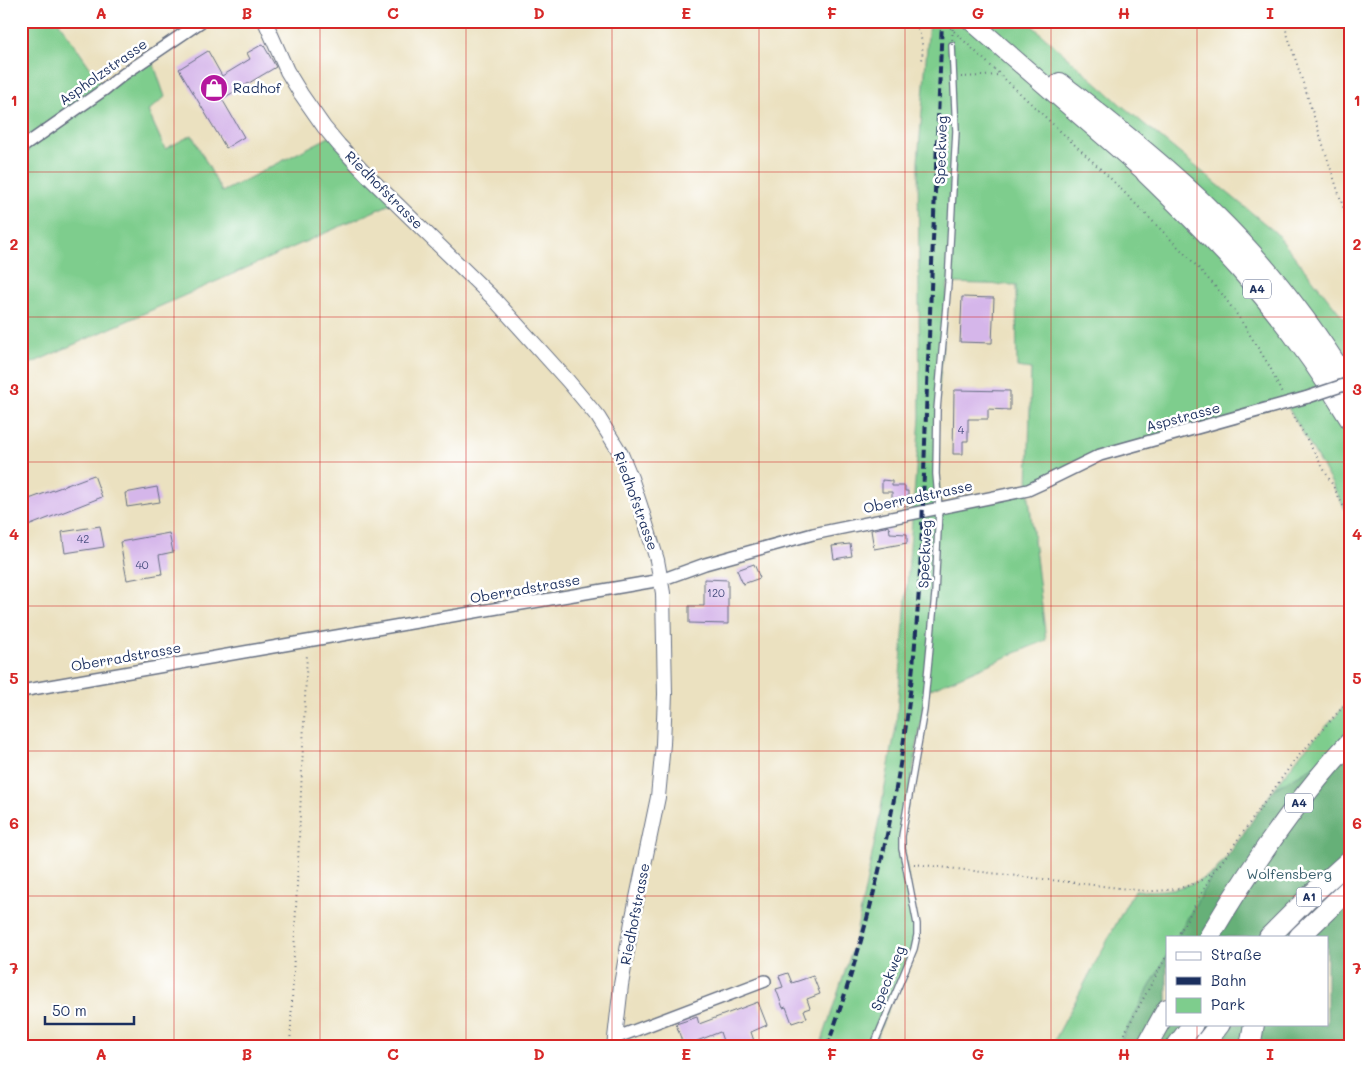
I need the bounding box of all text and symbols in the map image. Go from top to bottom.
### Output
text: A [95,2,107,23]
text: B [242,2,252,23]
text: C [387,2,399,23]
text: D [533,2,545,23]
text: E [681,2,691,23]
text: F [827,2,837,23]
text: G [972,2,984,23]
text: H [1118,2,1130,23]
text: I [1266,2,1274,23]
street label: Aspholzstrasse [55,34,151,109]
shop icon: Radhof [199,73,229,103]
place label: Radhof [233,78,282,97]
text: 1 [10,89,18,110]
text: 1 [1353,89,1361,110]
street label: Speckweg [930,115,951,185]
street label: Riedhofstrasse [341,146,428,233]
text: 2 [10,233,19,254]
text: 2 [1353,233,1362,254]
road number: A4 [1243,280,1271,298]
text: 3 [9,378,19,399]
text: 3 [1352,378,1362,399]
street label: Aspstrasse [1144,397,1222,436]
house number: 4 [958,422,965,437]
street label: Riedhofstrasse [610,449,663,553]
street label: Oberradstrasse [861,476,974,517]
street label: Speckweg [913,519,936,589]
text: 4 [9,523,19,544]
text: 4 [1352,523,1362,544]
house number: 42 [77,531,89,546]
house number: 40 [135,557,149,572]
street label: Oberradstrasse [468,569,581,608]
house number: 120 [707,585,725,600]
street label: Oberradstrasse [69,637,182,676]
text: 5 [9,667,19,688]
text: 5 [1352,667,1362,688]
road number: A4 [1285,794,1313,812]
text: 6 [9,812,19,833]
text: 6 [1352,812,1362,833]
street label: Riedhofstrasse [615,861,654,966]
park label: Wolfensberg [1246,864,1332,883]
road number: A1 [1296,888,1322,906]
legend [1166,936,1328,1026]
street label: Speckweg [866,942,909,1013]
text: Straße [1211,944,1262,964]
text: 7 [10,957,19,978]
text: 7 [1353,957,1362,978]
text: Bahn [1211,970,1246,990]
scale bar [45,993,134,1025]
text: Park [1211,994,1245,1014]
text: 50 m [52,1000,87,1020]
text: A [95,1043,107,1064]
text: B [242,1043,252,1064]
text: C [387,1043,399,1064]
text: D [533,1043,545,1064]
text: E [681,1043,691,1064]
text: F [827,1043,837,1064]
text: G [972,1043,984,1064]
text: H [1118,1043,1130,1064]
text: I [1266,1043,1274,1064]

